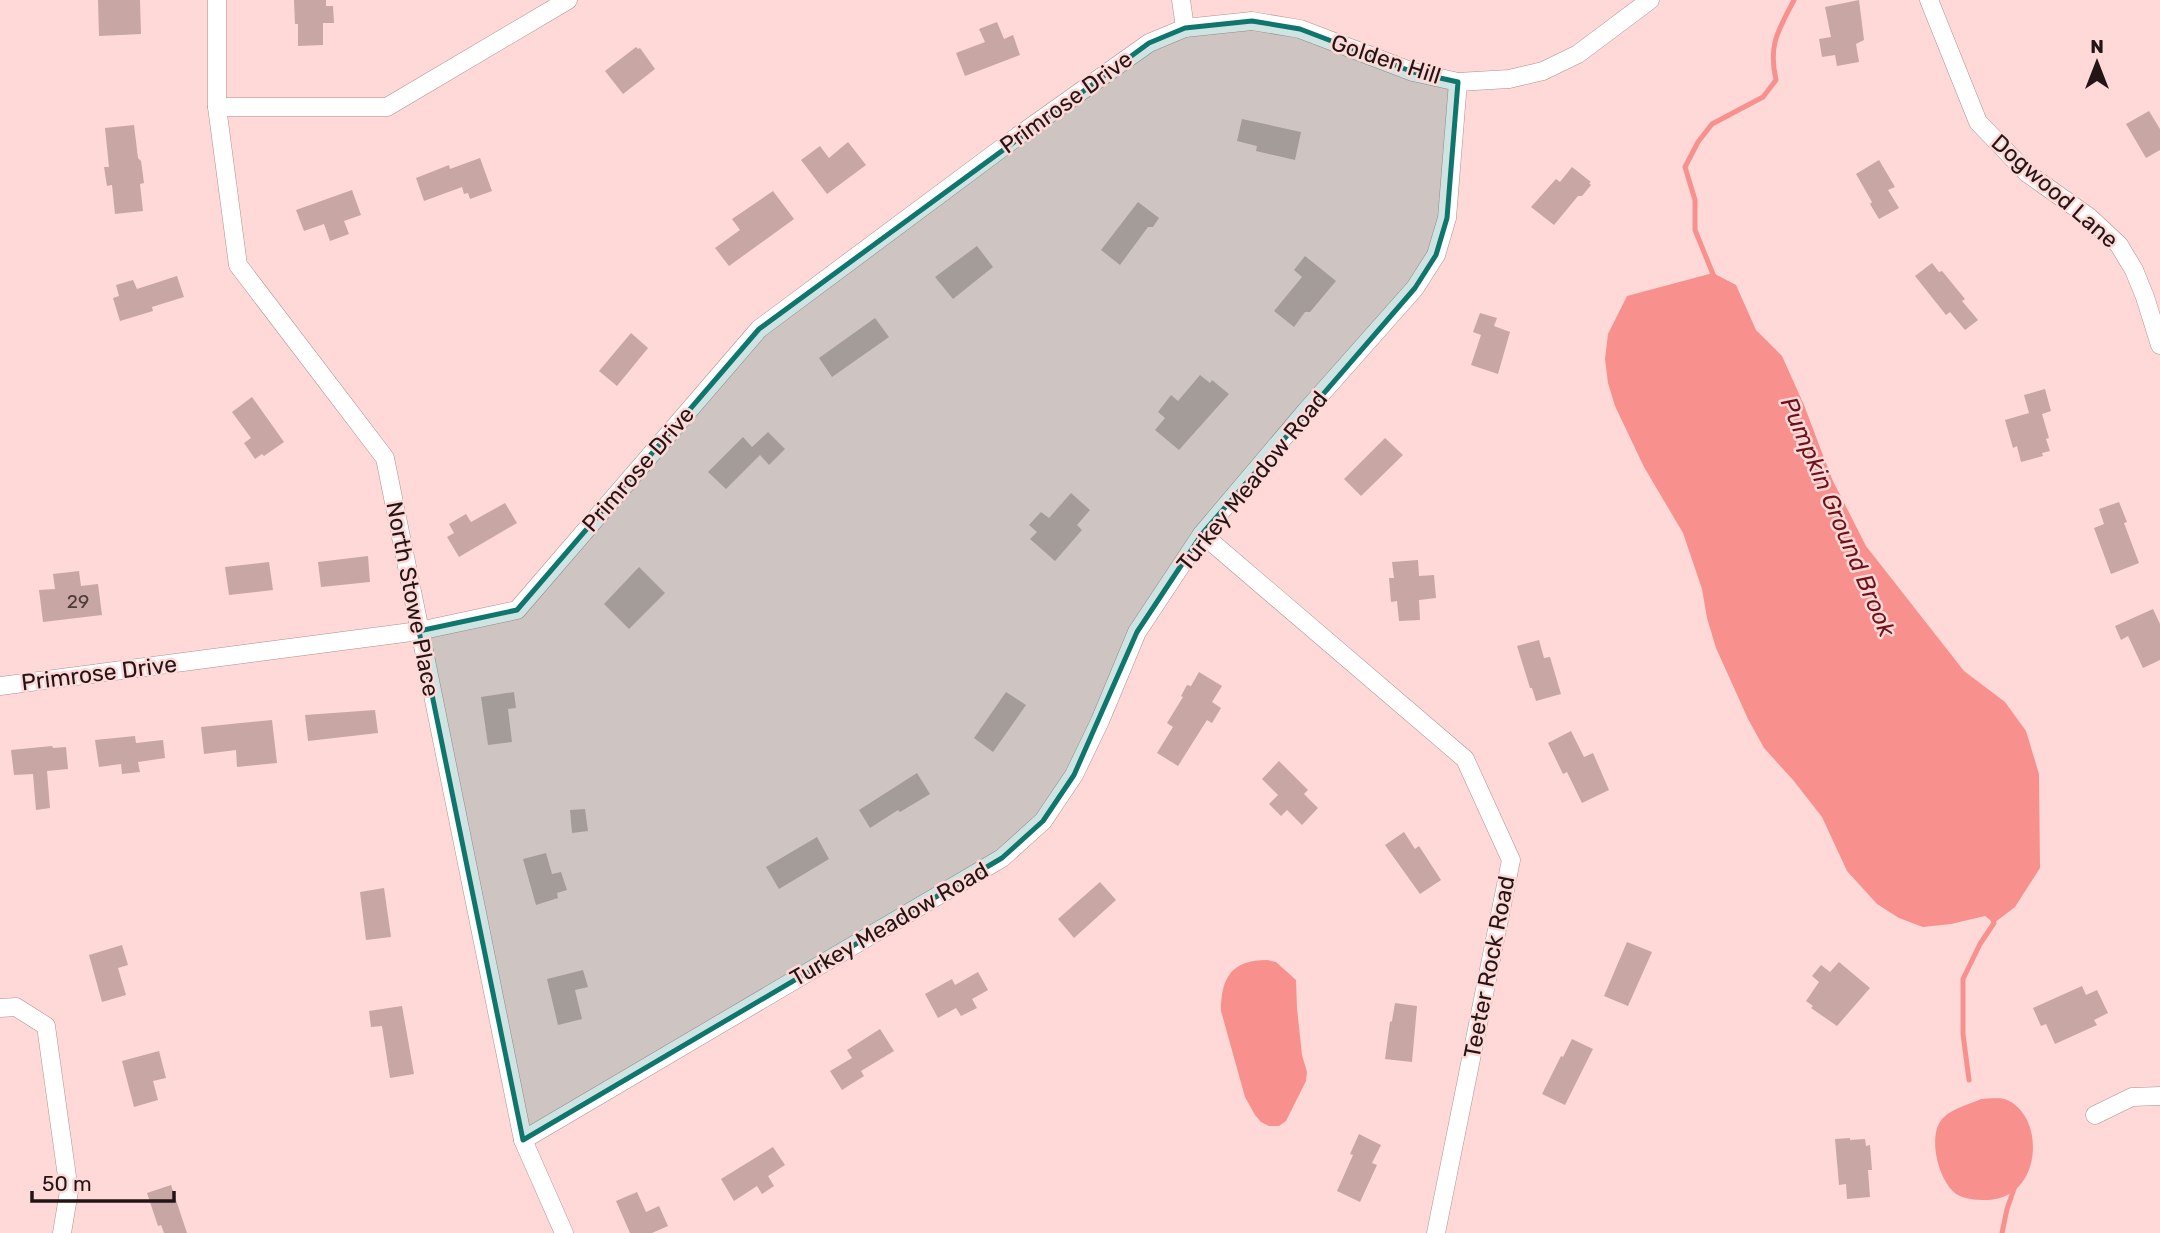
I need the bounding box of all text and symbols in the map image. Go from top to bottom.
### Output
street label: Golden Hill [1328,28,1444,90]
north arrow [2062,28,2132,98]
text: N [2090,35,2104,58]
street label: Primrose Drive [994,45,1138,159]
street label: Dogwood Lane [1986,128,2124,254]
street label: Turkey Meadow Road [1171,385,1333,577]
water label: Pumpkin Ground Brook [1775,393,1901,642]
street label: Primrose Drive [576,401,700,537]
street label: North Stowe Place [380,499,446,699]
house number: 29 [67,590,89,613]
street label: Primrose Drive [19,650,179,696]
street label: Turkey Meadow Road [785,856,993,992]
street label: Teeter Rock Road [1458,873,1520,1061]
scale bar [32,1160,173,1204]
text: 50 m [42,1171,92,1196]

